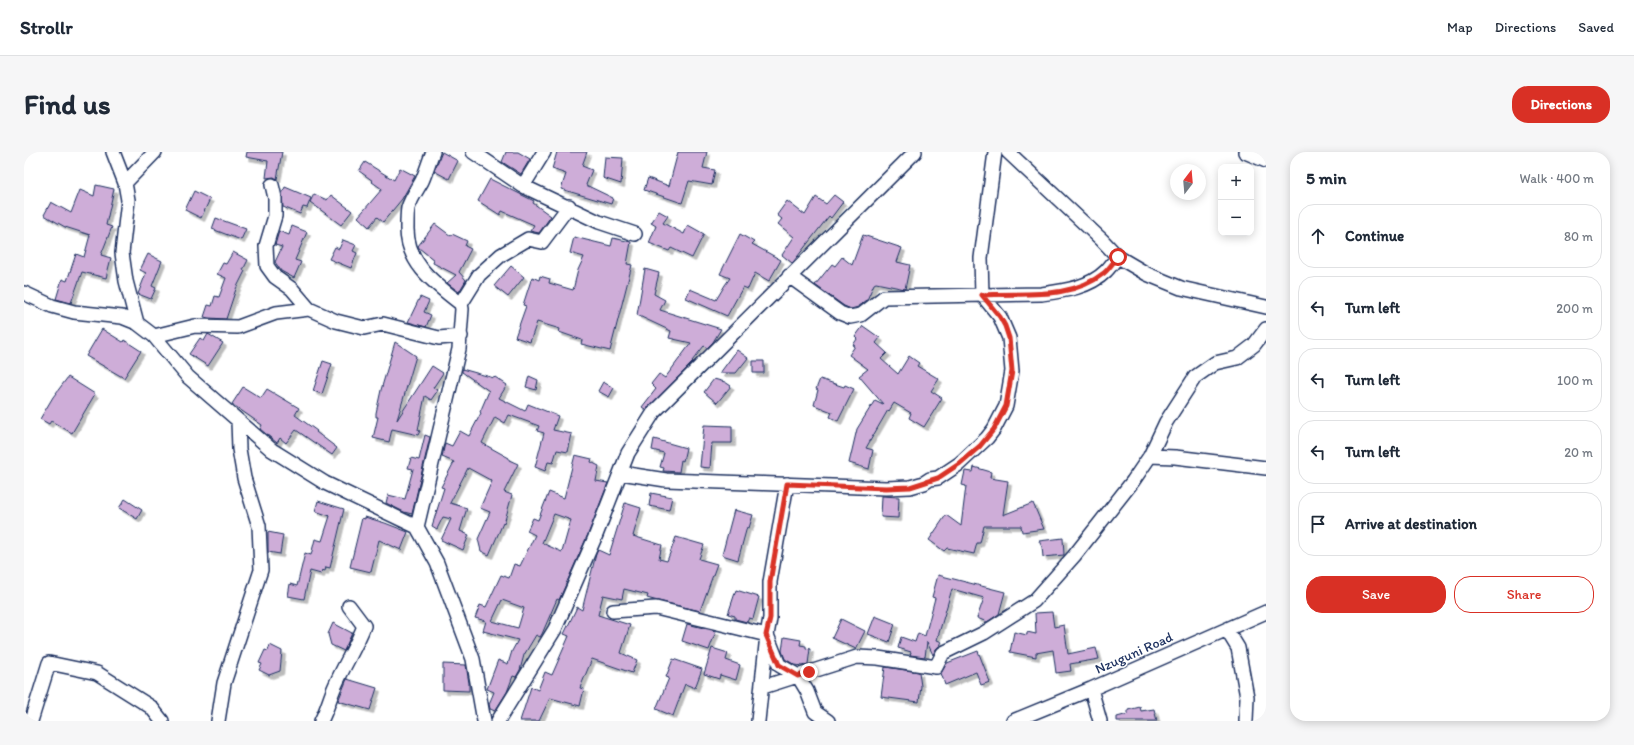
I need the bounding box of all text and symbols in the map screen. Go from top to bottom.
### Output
text: Strollr [20,16,73,39]
text: Map [1447,19,1473,36]
text: Directions [1495,19,1556,36]
text: Saved [1578,19,1614,36]
button: Directions [1512,86,1610,123]
text: Find us [24,87,111,121]
north arrow [1170,164,1206,200]
map controls [1218,164,1254,236]
button: + [1218,164,1254,200]
text: 5 min [1306,168,1346,188]
text: Walk · 400 m [1520,171,1594,186]
button: − [1218,200,1254,236]
icon: ahead [1307,225,1329,247]
text: Continue [1345,227,1404,245]
text: 80 m [1564,229,1593,244]
route start [1109,248,1127,266]
icon: left [1307,297,1329,319]
text: Turn left [1345,299,1400,317]
text: 200 m [1556,301,1593,316]
icon: left [1307,369,1329,391]
text: Turn left [1345,371,1400,389]
text: 100 m [1557,373,1593,388]
icon: left [1307,441,1329,463]
text: Turn left [1345,443,1400,461]
text: 20 m [1564,445,1593,460]
icon: arrive [1307,513,1329,535]
text: Arrive at destination [1345,515,1477,533]
button: Save [1306,576,1446,613]
button: Share [1454,576,1594,613]
street label: Nzuguni Road [1093,628,1176,678]
route end [800,663,818,681]

